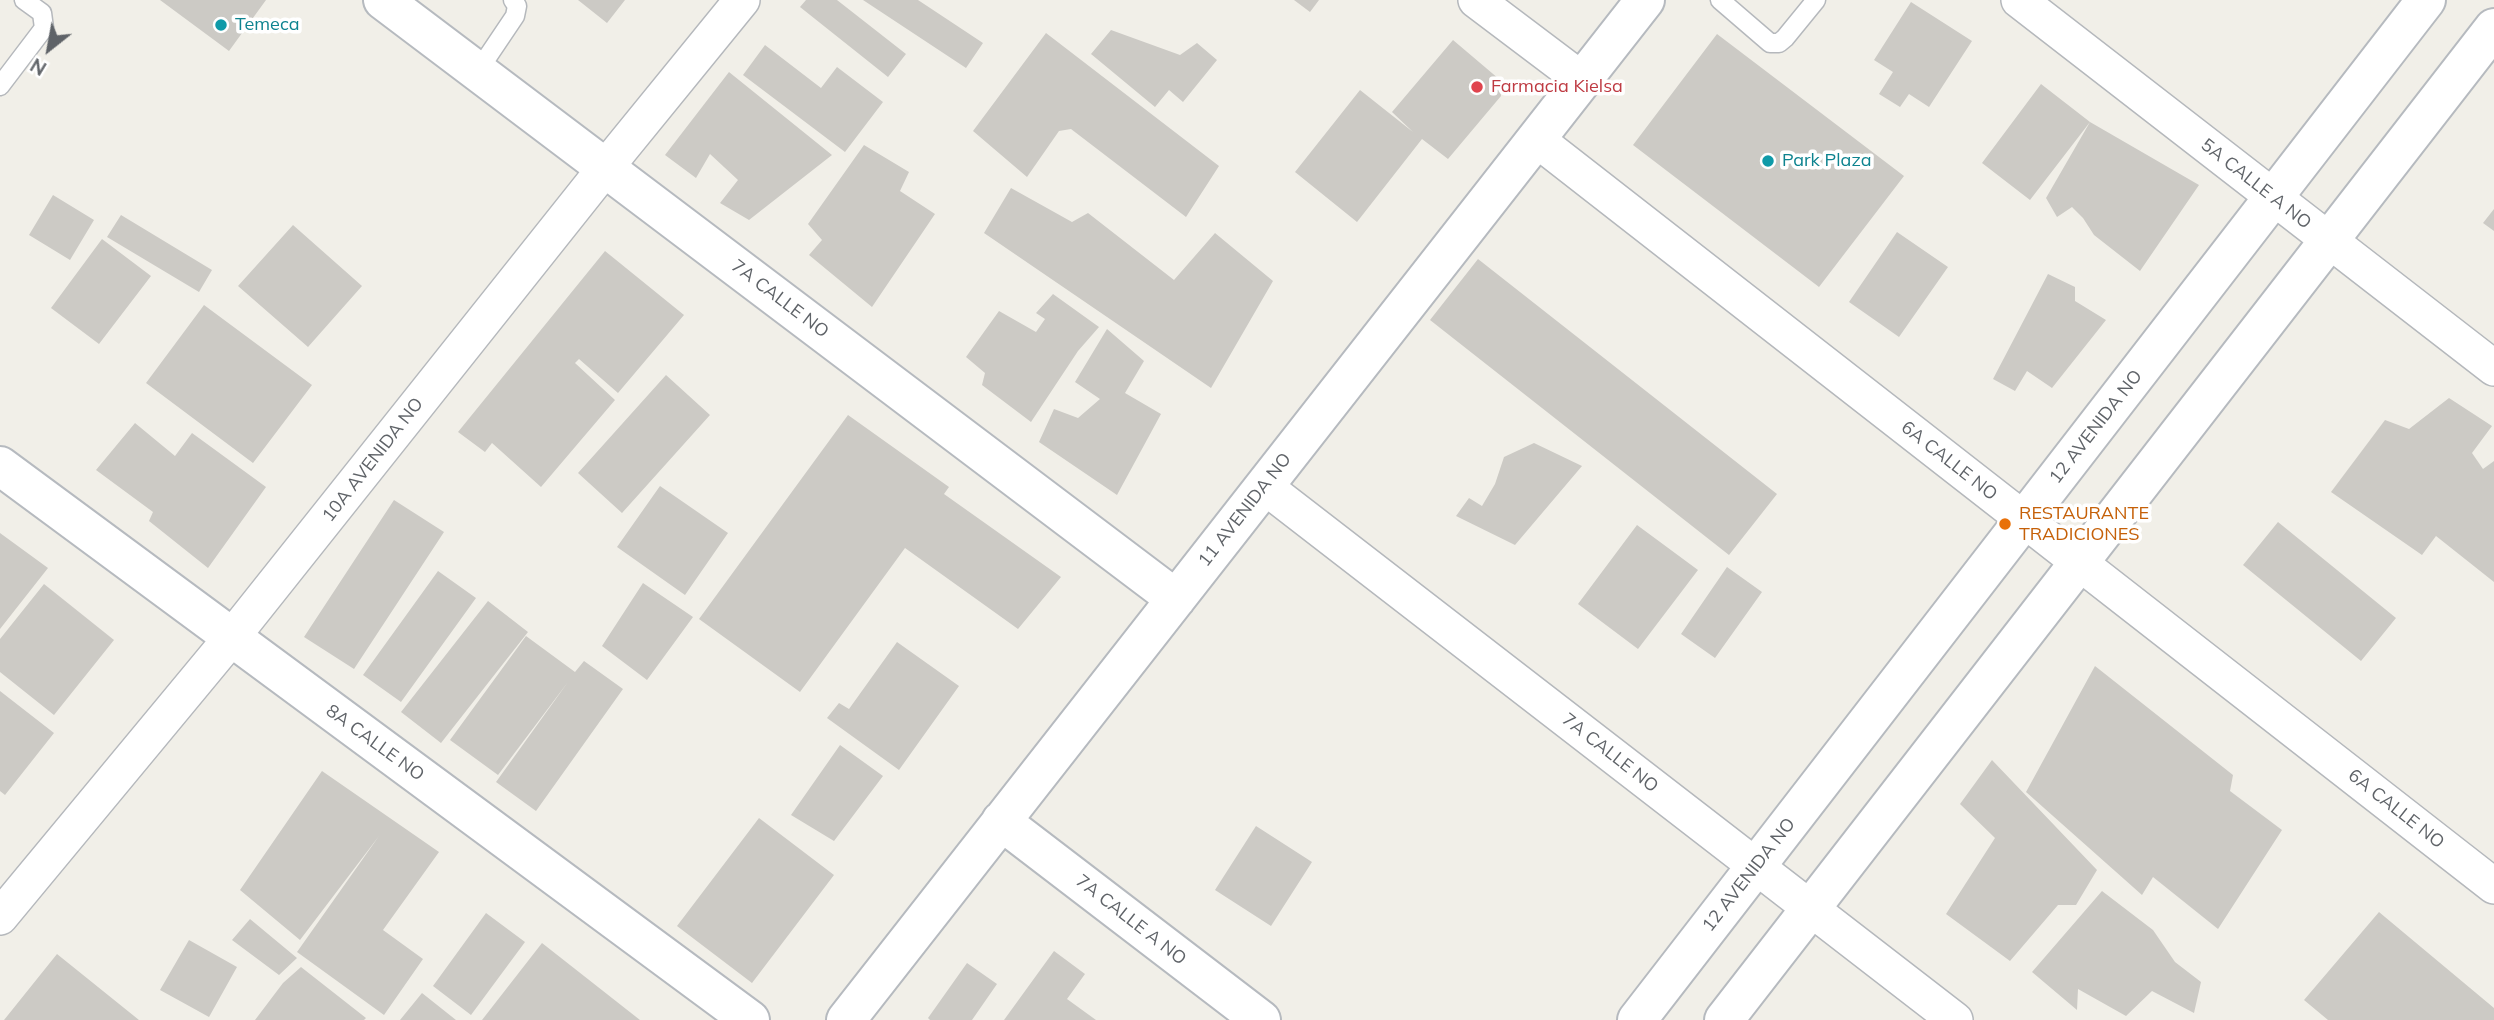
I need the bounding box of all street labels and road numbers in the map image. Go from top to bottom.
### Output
street label: 5A CALLE A NO [2197,134,2315,234]
street label: 7A CALLE NO [727,255,833,343]
street label: 12 AVENIDA NO [2045,366,2147,488]
street label: 10A AVENIDA NO [318,394,428,526]
street label: 6A CALLE NO [1897,417,2001,505]
street label: 11 AVENIDA NO [1194,449,1296,571]
street label: 8A CALLE NO [322,700,428,786]
street label: 7A CALLE NO [1558,709,1662,797]
street label: 6A CALLE NO [2344,765,2448,853]
street label: 12 AVENIDA NO [1698,814,1800,936]
street label: 7A CALLE A NO [1072,870,1190,970]

